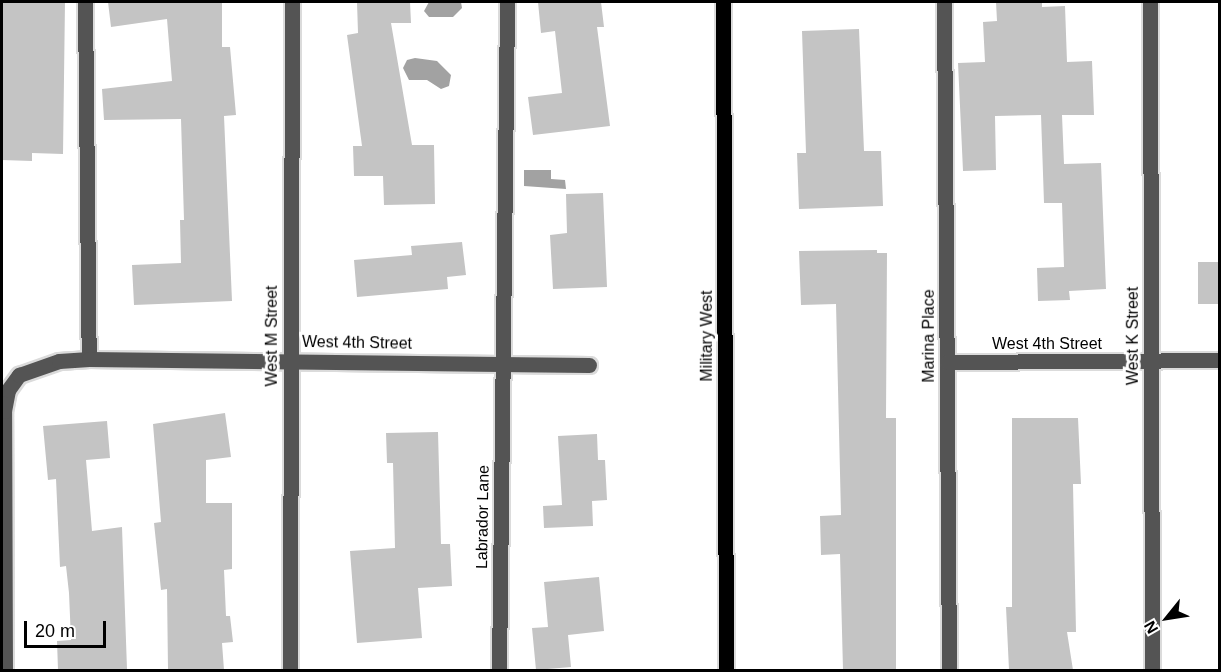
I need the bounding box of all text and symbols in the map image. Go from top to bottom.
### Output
street label: West M Street [262,285,282,387]
street label: West K Street [1123,287,1143,385]
street label: Marina Place [919,289,939,383]
street label: Military West [697,290,717,382]
street label: West 4th Street [302,332,412,354]
street label: West 4th Street [992,334,1102,354]
street label: Labrador Lane [472,465,494,569]
north arrow [1137,588,1197,648]
scale bar [27,609,110,647]
text: N [1141,618,1161,637]
text: 20 m [35,621,75,641]

